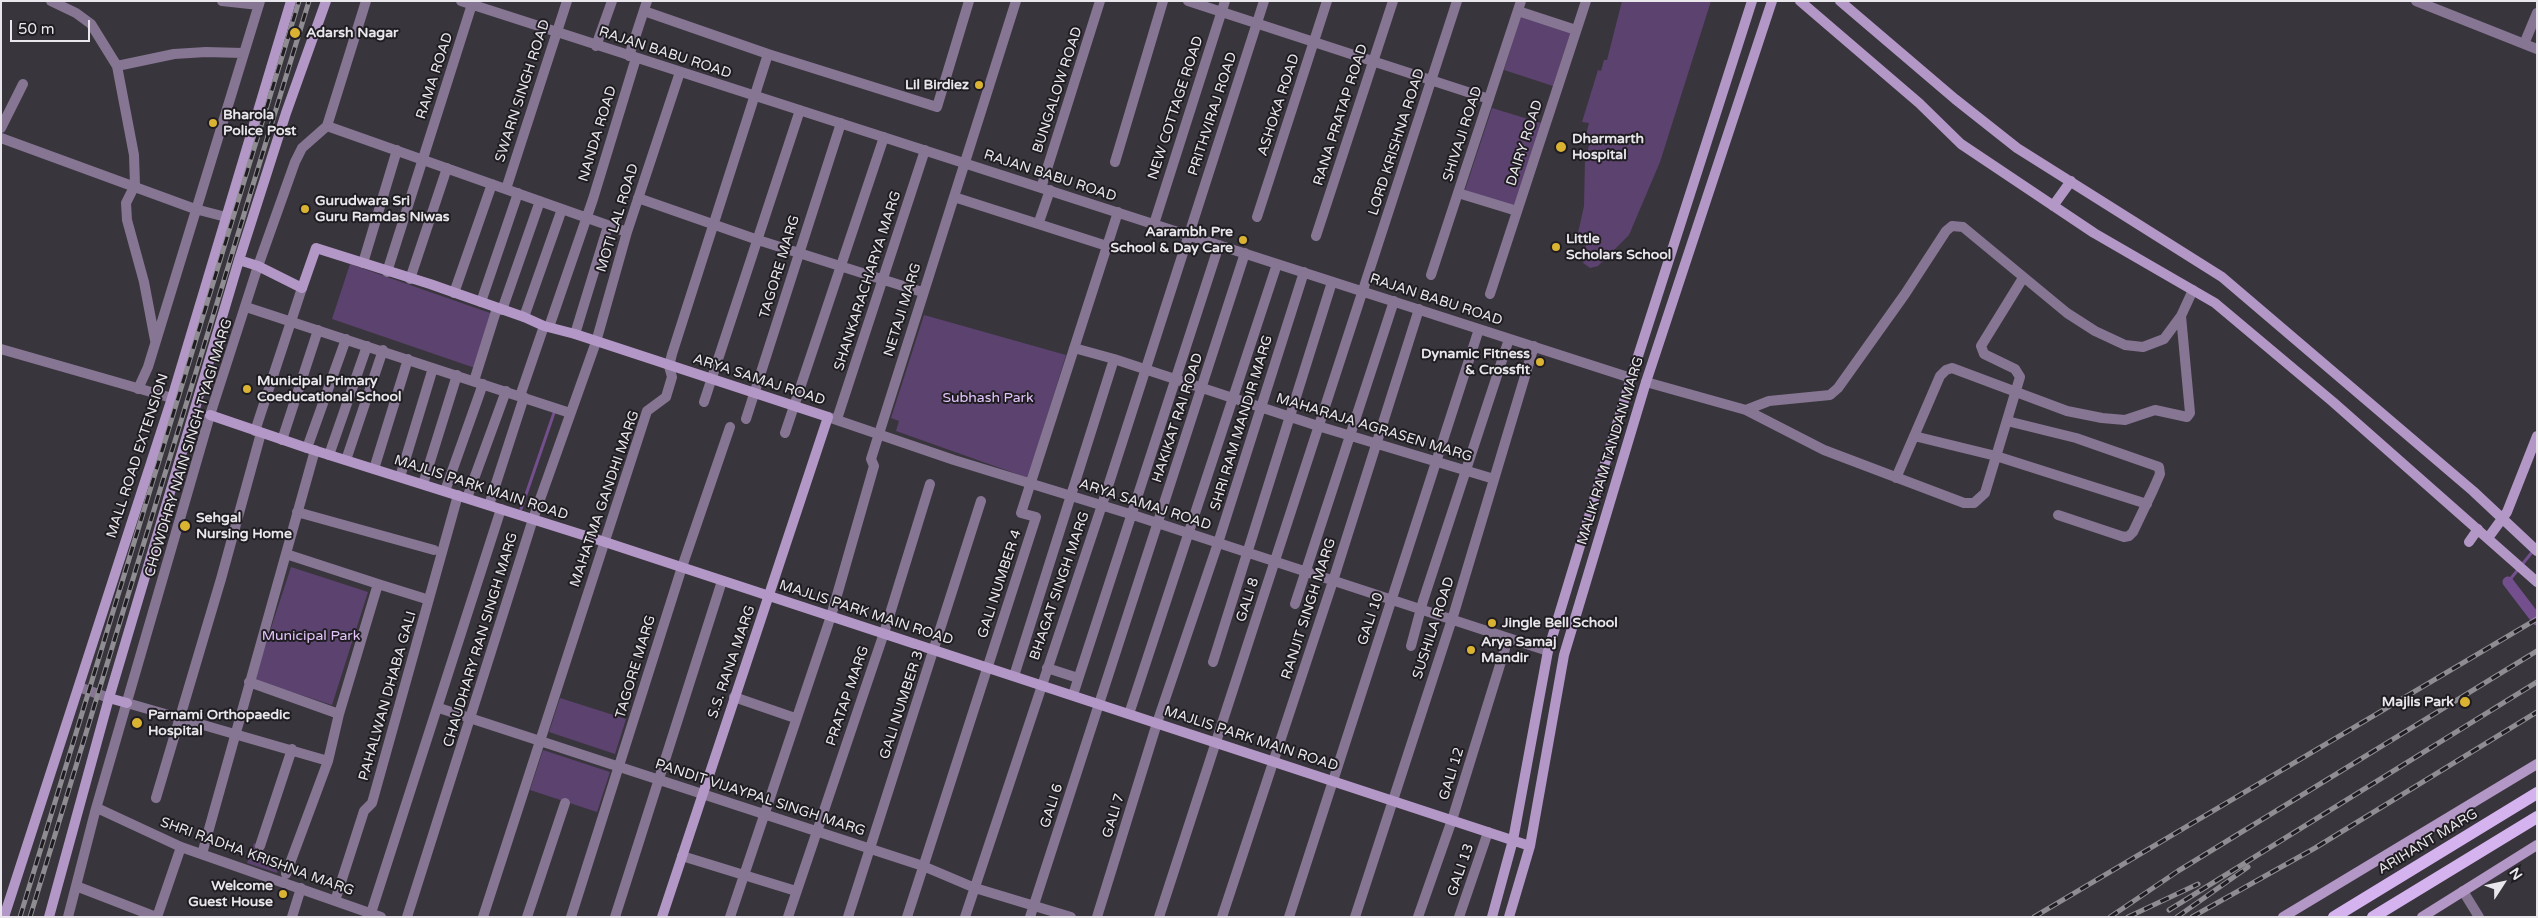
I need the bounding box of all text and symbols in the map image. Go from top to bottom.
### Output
scale bar [12,10,92,42]
street label: SWARN SINGH ROAD [492,18,554,164]
text: 50 m [18,20,55,38]
street label: RAJAN BABU ROAD [597,24,733,82]
place label: Adarsh Nagar [306,25,398,41]
street label: BUNGALOW ROAD [1030,25,1086,155]
marker: Adarsh Nagar [288,26,302,40]
street label: RAMA ROAD [413,31,457,121]
street label: NEW COTTAGE ROAD [1145,34,1207,182]
street label: RANA PRATAP ROAD [1310,42,1372,188]
street label: PRITHVIRAJ ROAD [1185,50,1241,178]
street label: ASHOKA ROAD [1255,52,1303,158]
street label: LORD KRISHNA ROAD [1365,66,1429,218]
place label: Lil Birdiez [905,77,969,93]
marker: Lil Birdiez [973,79,985,91]
street label: NANDA ROAD [575,84,621,184]
street label: SHIVAJI ROAD [1440,84,1486,184]
street label: DAIRY ROAD [1503,98,1547,188]
place label: Bharola Police Post [223,107,296,140]
marker: Bharola Police Post [207,117,219,129]
place label: Dharmarth Hospital [1572,131,1644,164]
marker: Dharmarth Hospital [1554,140,1568,154]
street label: RAJAN BABU ROAD [982,147,1118,205]
street label: MOTI LAL ROAD [593,162,643,274]
street label: SHANKARACHARYA MARG [831,189,905,373]
place label: Gurudwara Sri Guru Ramdas Niwas [315,193,450,226]
marker: Gurudwara Sri Guru Ramdas Niwas [299,203,311,215]
street label: TAGORE MARG [756,213,804,321]
place label: Aarambh Pre School & Day Care [1110,224,1233,256]
place label: Little Scholars School [1566,231,1671,264]
marker: Aarambh Pre School & Day Care [1237,234,1249,246]
marker: Little Scholars School [1550,241,1562,253]
street label: NETAJI MARG [881,261,925,359]
street label: RAJAN BABU ROAD [1368,271,1504,329]
street label: CHOWDHRY NAIN SINGH TYAGI MARG [142,317,236,579]
street label: SHRI RAM MANDIR MARG [1207,333,1277,513]
place label: Dynamic Fitness & Crossfit [1421,346,1530,378]
street label: ARYA SAMAJ ROAD [691,351,827,409]
street label: HAKIKAT RAI ROAD [1149,351,1207,485]
street label: MALIK RAM TANDAN MARG [1574,355,1648,547]
marker: Dynamic Fitness & Crossfit [1534,356,1546,368]
street label: MALL ROAD EXTENSION [103,372,173,540]
place label: Municipal Primary Coeducational School [257,373,401,406]
marker: Municipal Primary Coeducational School [241,383,253,395]
park label: Subhash Park [942,390,1034,406]
street label: MAHARAJA AGRASEN MARG [1274,390,1474,466]
street label: MAHATMA GANDHI MARG [567,408,643,590]
street label: MAJLIS PARK MAIN ROAD [392,452,570,524]
street label: ARYA SAMAJ ROAD [1077,476,1213,534]
street label: BHAGAT SINGH MARG [1027,509,1093,663]
place label: Sehgal Nursing Home [196,510,292,542]
marker: Sehgal Nursing Home [178,519,192,533]
street label: GALI NUMBER 4 [975,528,1025,640]
street label: CHAUDHARY RAN SINGH MARG [440,531,522,749]
street label: RANJIT SINGH MARG [1278,536,1340,682]
street label: SUSHILA ROAD [1410,575,1458,681]
street label: GALI 8 [1233,576,1263,624]
street label: MAJLIS PARK MAIN ROAD [777,577,955,649]
street label: GALI 10 [1355,591,1387,647]
street label: S.S. RANA MARG [705,603,759,721]
street label: PAHALWAN DHABA GALI [356,609,420,783]
street label: TAGORE MARG [612,613,660,721]
place label: Jingle Bell School [1502,615,1618,631]
marker: Jingle Bell School [1486,617,1498,629]
park label: Municipal Park [262,628,360,644]
place label: Arya Samaj Mandir [1481,634,1556,666]
street label: PRATAP MARG [823,644,873,748]
marker: Arya Samaj Mandir [1465,644,1477,656]
street label: GALI NUMBER 3 [877,649,927,761]
place label: Majlis Park [2382,694,2454,710]
marker: Majlis Park [2458,695,2472,709]
street label: MAJLIS PARK MAIN ROAD [1162,703,1340,775]
place label: Parnami Orthopaedic Hospital [148,707,290,740]
marker: Parnami Orthopaedic Hospital [130,716,144,730]
street label: GALI 12 [1436,746,1468,802]
street label: PANDIT VIJAYPAL SINGH MARG [653,756,867,840]
street label: GALI 6 [1037,782,1067,830]
street label: GALI 7 [1099,792,1129,840]
street label: ARIHANT MARG [2375,806,2481,878]
street label: SHRI RADHA KRISHNA MARG [158,814,356,900]
street label: GALI 13 [1444,842,1478,898]
north arrow [2478,858,2528,908]
text: N [2506,865,2526,884]
place label: Welcome Guest House [188,878,273,910]
marker: Welcome Guest House [277,888,289,900]

